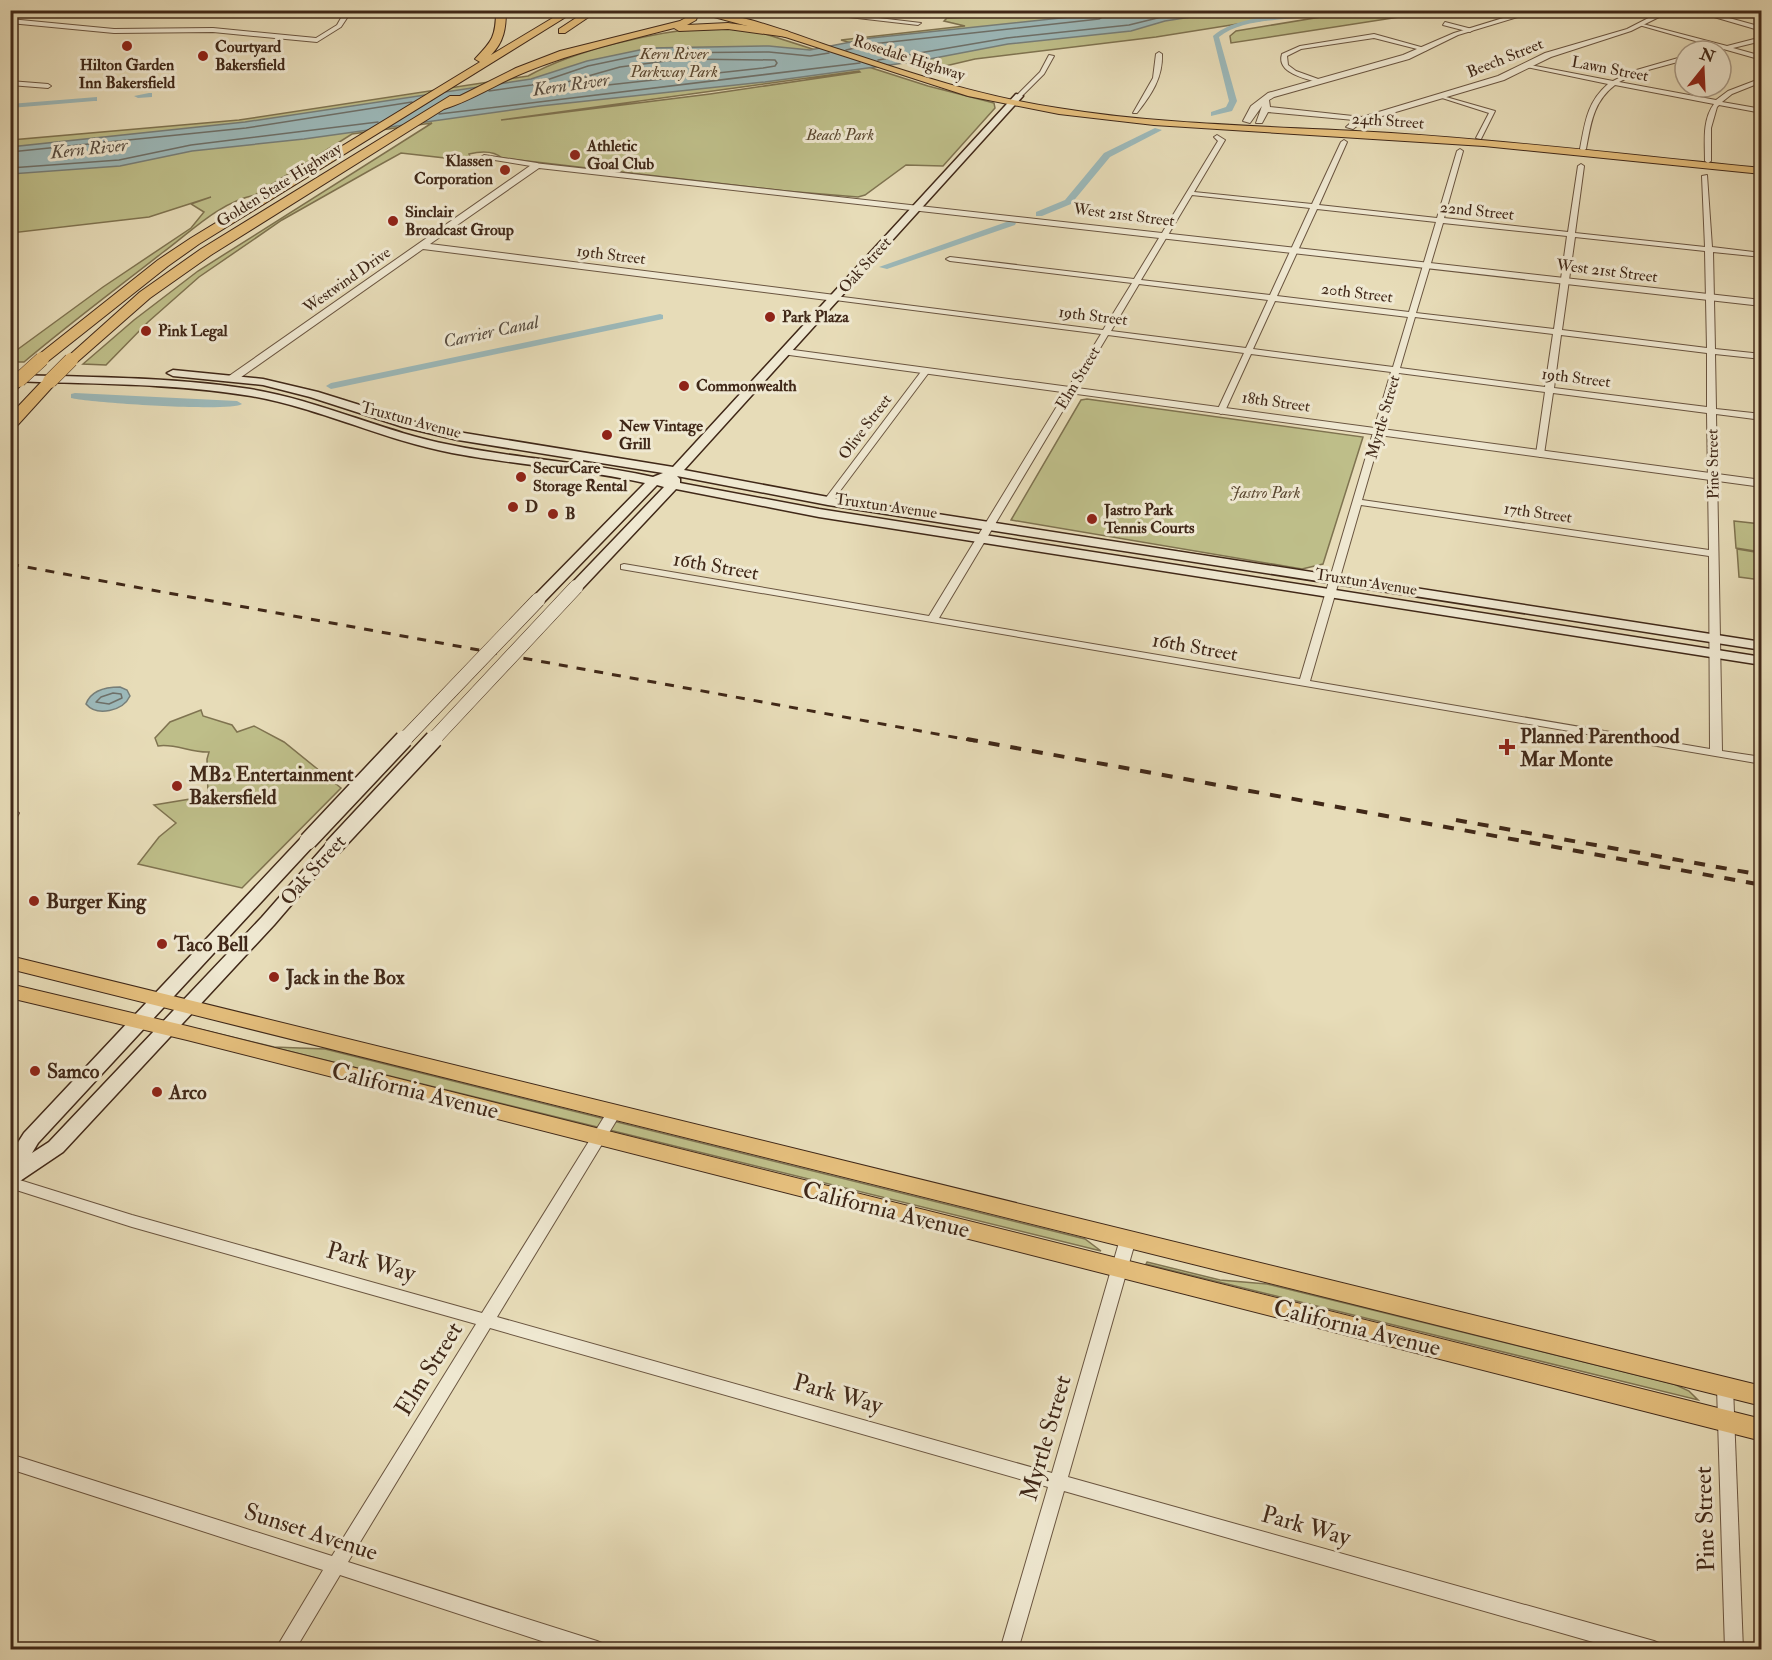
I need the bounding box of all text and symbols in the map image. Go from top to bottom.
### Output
street label: Rosedale Highway [851,31,968,86]
street label: Beech Street [1464,34,1546,82]
place label: Courtyard Bakersfield [215,37,285,75]
marker: Hilton Garden Inn Bakersfield [120,39,134,53]
north arrow [1673,39,1733,99]
park label: Kern River Parkway Park [629,44,718,82]
text: N [1696,44,1718,68]
marker: Courtyard Bakersfield [196,49,210,63]
street label: Lawn Street [1570,52,1650,86]
place label: Hilton Garden Inn Bakersfield [79,55,175,93]
water label: Kern River [530,68,612,102]
street label: 24th Street [1351,109,1425,133]
park label: Beach Park [805,125,875,145]
water label: Kern River [49,133,130,165]
place label: Athletic Goal Club [586,136,654,174]
street label: Golden State Highway [213,138,346,232]
marker: Athletic Goal Club [568,148,582,162]
place label: Klassen Corporation [414,151,494,190]
marker: Klassen Corporation [498,163,512,177]
street label: 22nd Street [1439,197,1515,225]
street label: West 21st Street [1071,199,1176,231]
place label: Sinclair Broadcast Group [405,202,514,241]
marker: Sinclair Broadcast Group [386,214,400,228]
street label: Oak Street [834,233,896,297]
street label: 19th Street [575,241,647,269]
street label: Westwind Drive [299,242,395,318]
street label: West 21st Street [1554,255,1659,287]
street label: 20th Street [1320,279,1394,307]
street label: 19th Street [1057,302,1129,330]
place label: Park Plaza [782,307,849,327]
water label: Carrier Canal [441,310,542,353]
marker: Park Plaza [763,310,777,324]
place label: Pink Legal [158,321,229,342]
marker: Pink Legal [139,324,153,338]
street label: Elm Street [1051,343,1105,413]
street label: 19th Street [1540,364,1612,392]
street label: Myrtle Street [1362,373,1404,461]
place label: Commonwealth [696,376,797,396]
marker: Commonwealth [677,379,691,393]
street label: 18th Street [1241,387,1311,417]
street label: Olive Street [834,390,896,464]
street label: Truxtun Avenue [359,397,464,443]
place label: New Vintage Grill [618,416,703,454]
marker: New Vintage Grill [600,428,614,442]
street label: Pine Street [1702,429,1724,499]
place label: SecurCare Storage Rental [533,458,628,497]
marker: SecurCare Storage Rental [514,470,528,484]
park label: Jastro Park [1230,483,1301,503]
street label: Truxtun Avenue [834,489,939,523]
place label: D [525,497,538,517]
street label: 17th Street [1503,498,1573,528]
marker: D [506,500,520,514]
place label: Jastro Park Tennis Courts [1103,500,1195,538]
place label: B [565,504,575,524]
marker: B [546,507,560,521]
marker: Jastro Park Tennis Courts [1085,512,1099,526]
street label: 16th Street [671,546,761,586]
street label: Truxtun Avenue [1314,564,1419,600]
street label: 16th Street [1150,627,1240,667]
place label: Planned Parenthood Mar Monte [1519,724,1680,772]
marker: Planned Parenthood Mar Monte [1498,738,1516,756]
place label: MB2 Entertainment Bakersfield [188,762,354,810]
marker: MB2 Entertainment Bakersfield [170,779,184,793]
street label: Oak Street [275,829,352,911]
place label: Burger King [46,889,147,915]
marker: Burger King [27,894,41,908]
place label: Taco Bell [173,932,249,957]
marker: Taco Bell [155,937,169,951]
place label: Jack in the Box [285,965,405,990]
marker: Jack in the Box [267,970,281,984]
street label: California Avenue [328,1055,502,1127]
place label: Samco [47,1059,100,1084]
marker: Samco [28,1064,42,1078]
place label: Arco [168,1080,207,1105]
marker: Arco [150,1085,164,1099]
street label: California Avenue [799,1174,973,1246]
street label: Park Way [323,1235,420,1290]
street label: California Avenue [1270,1292,1444,1364]
street label: Elm Street [388,1316,470,1422]
street label: Park Way [790,1367,887,1422]
street label: Myrtle Street [1013,1372,1079,1504]
street label: Pine Street [1688,1465,1722,1572]
street label: Sunset Avenue [240,1496,382,1568]
street label: Park Way [1258,1499,1355,1554]

